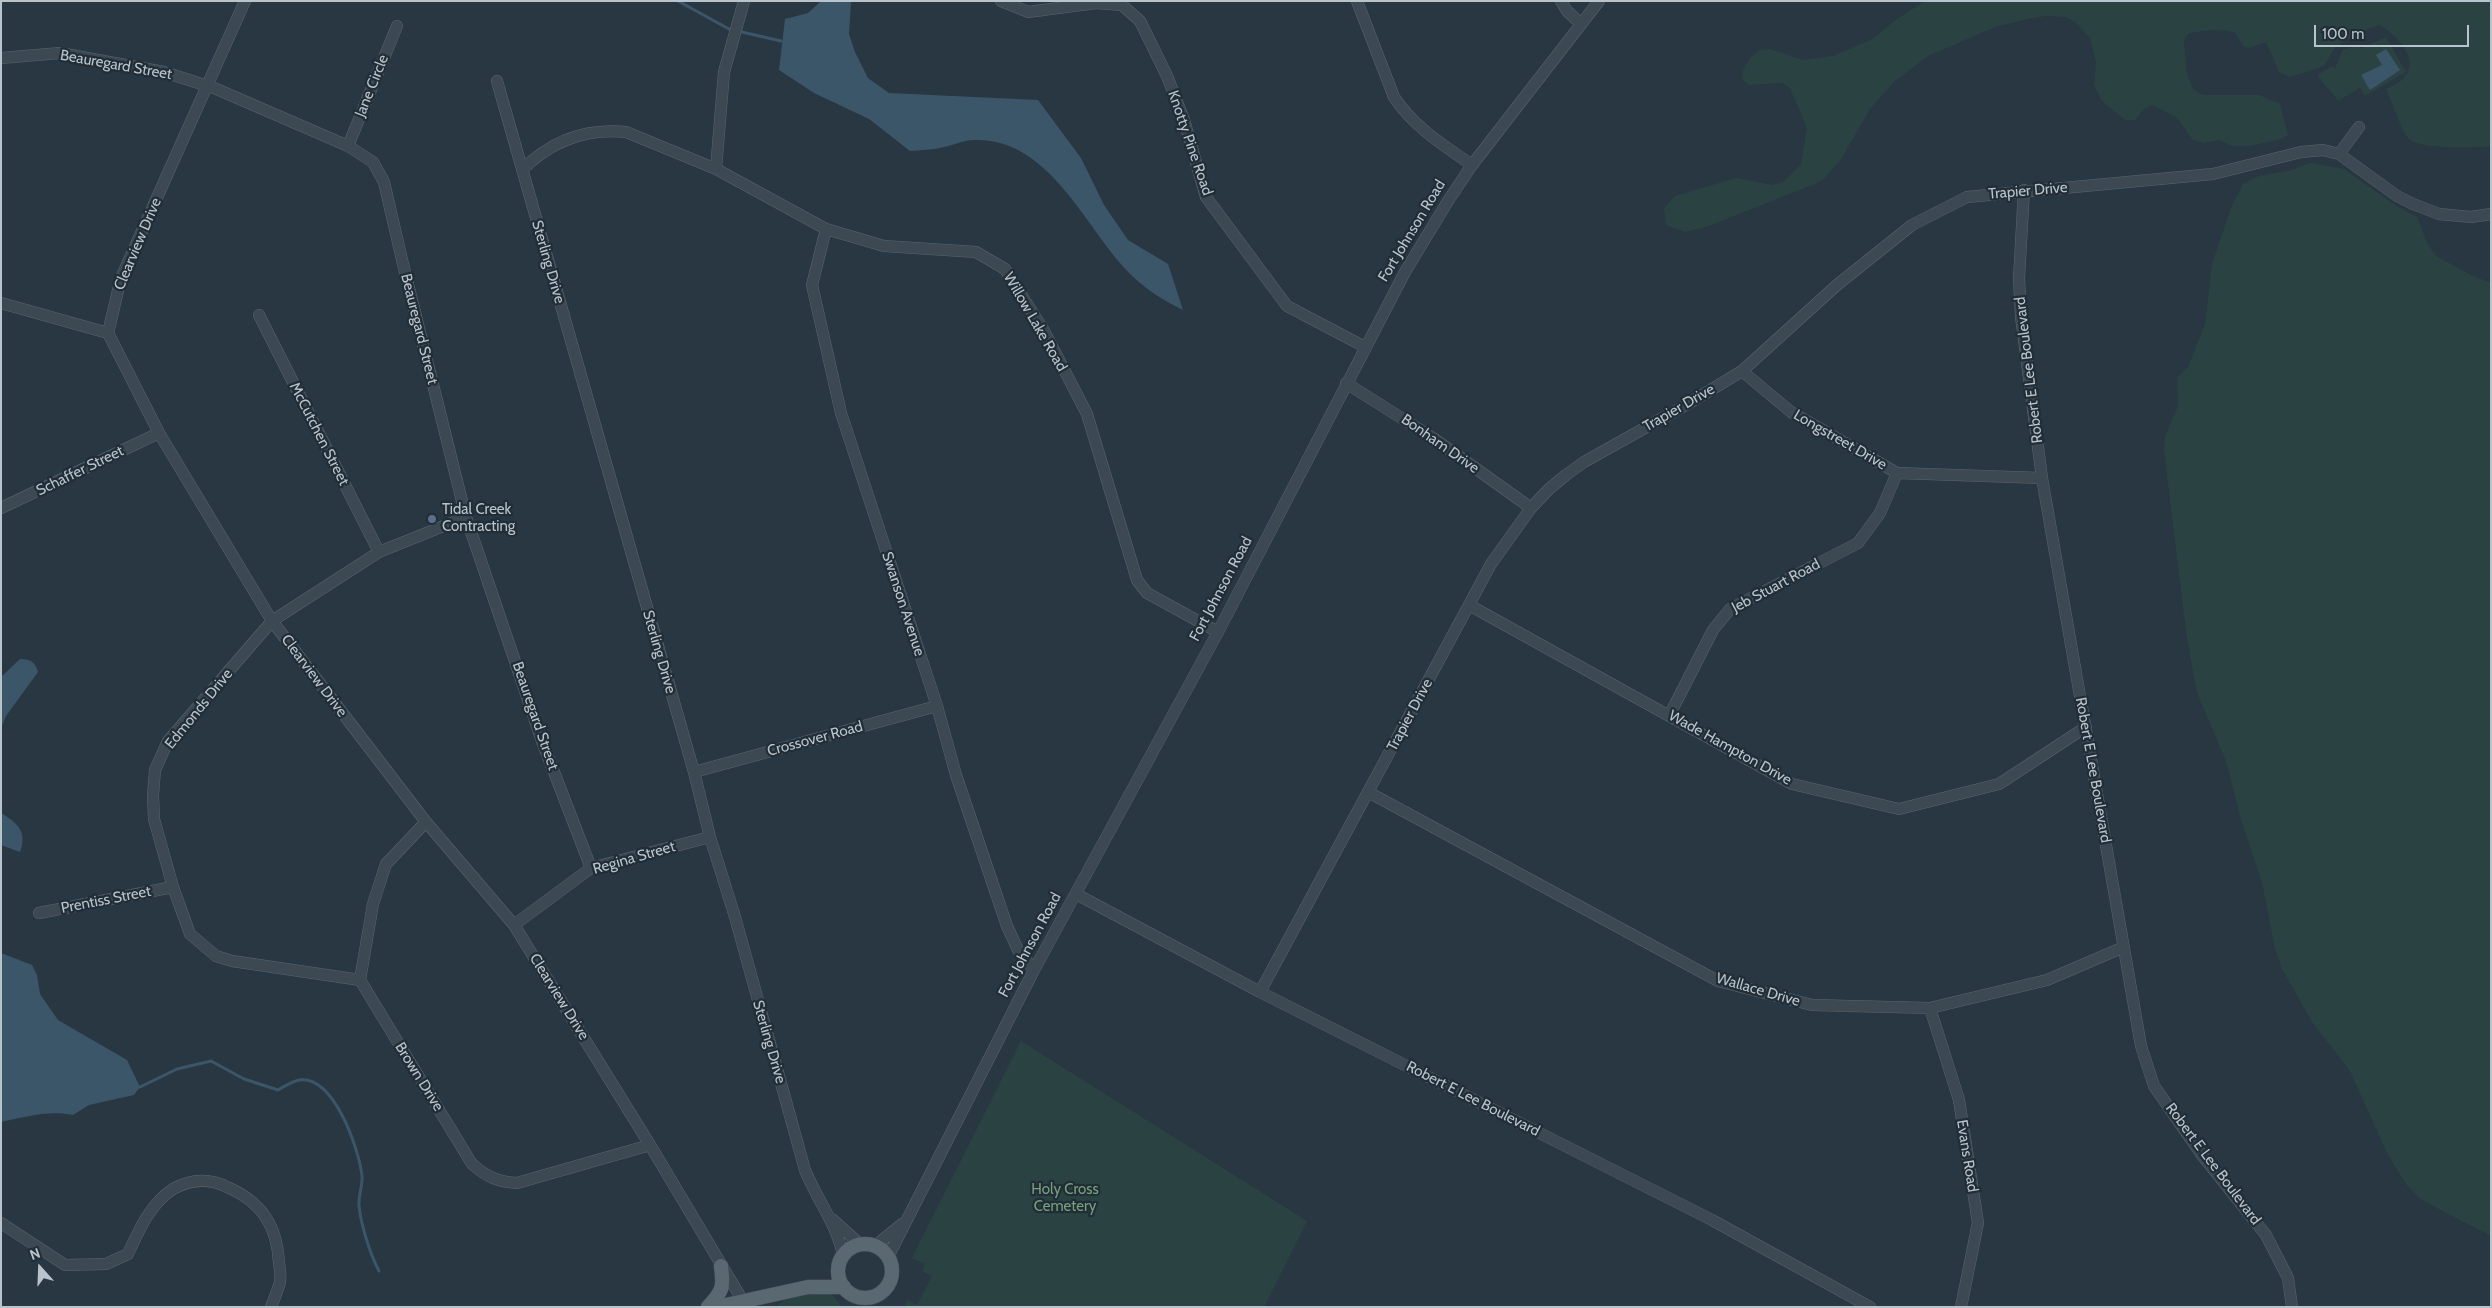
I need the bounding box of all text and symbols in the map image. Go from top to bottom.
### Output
scale bar [2317,15,2472,47]
text: 100 m [2322,25,2364,43]
street label: Beauregard Street [59,46,173,84]
street label: Jane Circle [351,52,393,120]
street label: Knotty Pine Road [1164,88,1216,198]
street label: Fort Johnson Road [1374,177,1450,285]
street label: Trapier Drive [1988,179,2068,203]
street label: Clearview Drive [110,195,166,293]
street label: Sterling Drive [528,218,568,306]
street label: Willow Lake Road [999,269,1071,375]
street label: Beauregard Street [397,272,441,386]
street label: Robert E Lee Boulevard [2011,296,2047,444]
street label: McCutchen Street [285,379,353,489]
street label: Trapier Drive [1640,380,1718,436]
street label: Longstreet Drive [1790,406,1890,474]
street label: Bonham Drive [1398,411,1482,477]
street label: Schaffer Street [33,442,127,500]
place label: Tidal Creek Contracting [442,501,515,536]
marker: Tidal Creek Contracting [426,513,438,525]
street label: Fort Johnson Road [1186,534,1256,644]
street label: Swanson Avenue [878,549,928,659]
street label: Jeb Stuart Road [1729,555,1823,617]
street label: Sterling Drive [639,608,679,696]
street label: Clearview Drive [277,631,351,721]
street label: Beauregard Street [508,659,562,773]
street label: Edmonds Drive [161,665,237,753]
street label: Trapier Drive [1383,676,1437,754]
street label: Robert E Lee Boulevard [2071,696,2115,844]
street label: Wade Hampton Drive [1665,707,1795,789]
street label: Crossover Road [765,718,865,760]
street label: Regina Street [591,838,677,878]
street label: Prentiss Street [59,882,153,918]
street label: Fort Johnson Road [995,890,1065,1000]
street label: Clearview Drive [525,950,593,1044]
street label: Wallace Drive [1714,969,1802,1011]
street label: Sterling Drive [749,998,789,1086]
street label: Brown Drive [391,1039,447,1115]
street label: Robert E Lee Boulevard [1403,1058,1543,1140]
street label: Robert E Lee Boulevard [2161,1100,2265,1228]
street label: Evans Road [1952,1119,1982,1193]
park label: Holy Cross Cemetery [1031,1181,1099,1216]
north arrow [15,1243,65,1293]
text: N [27,1244,43,1264]

